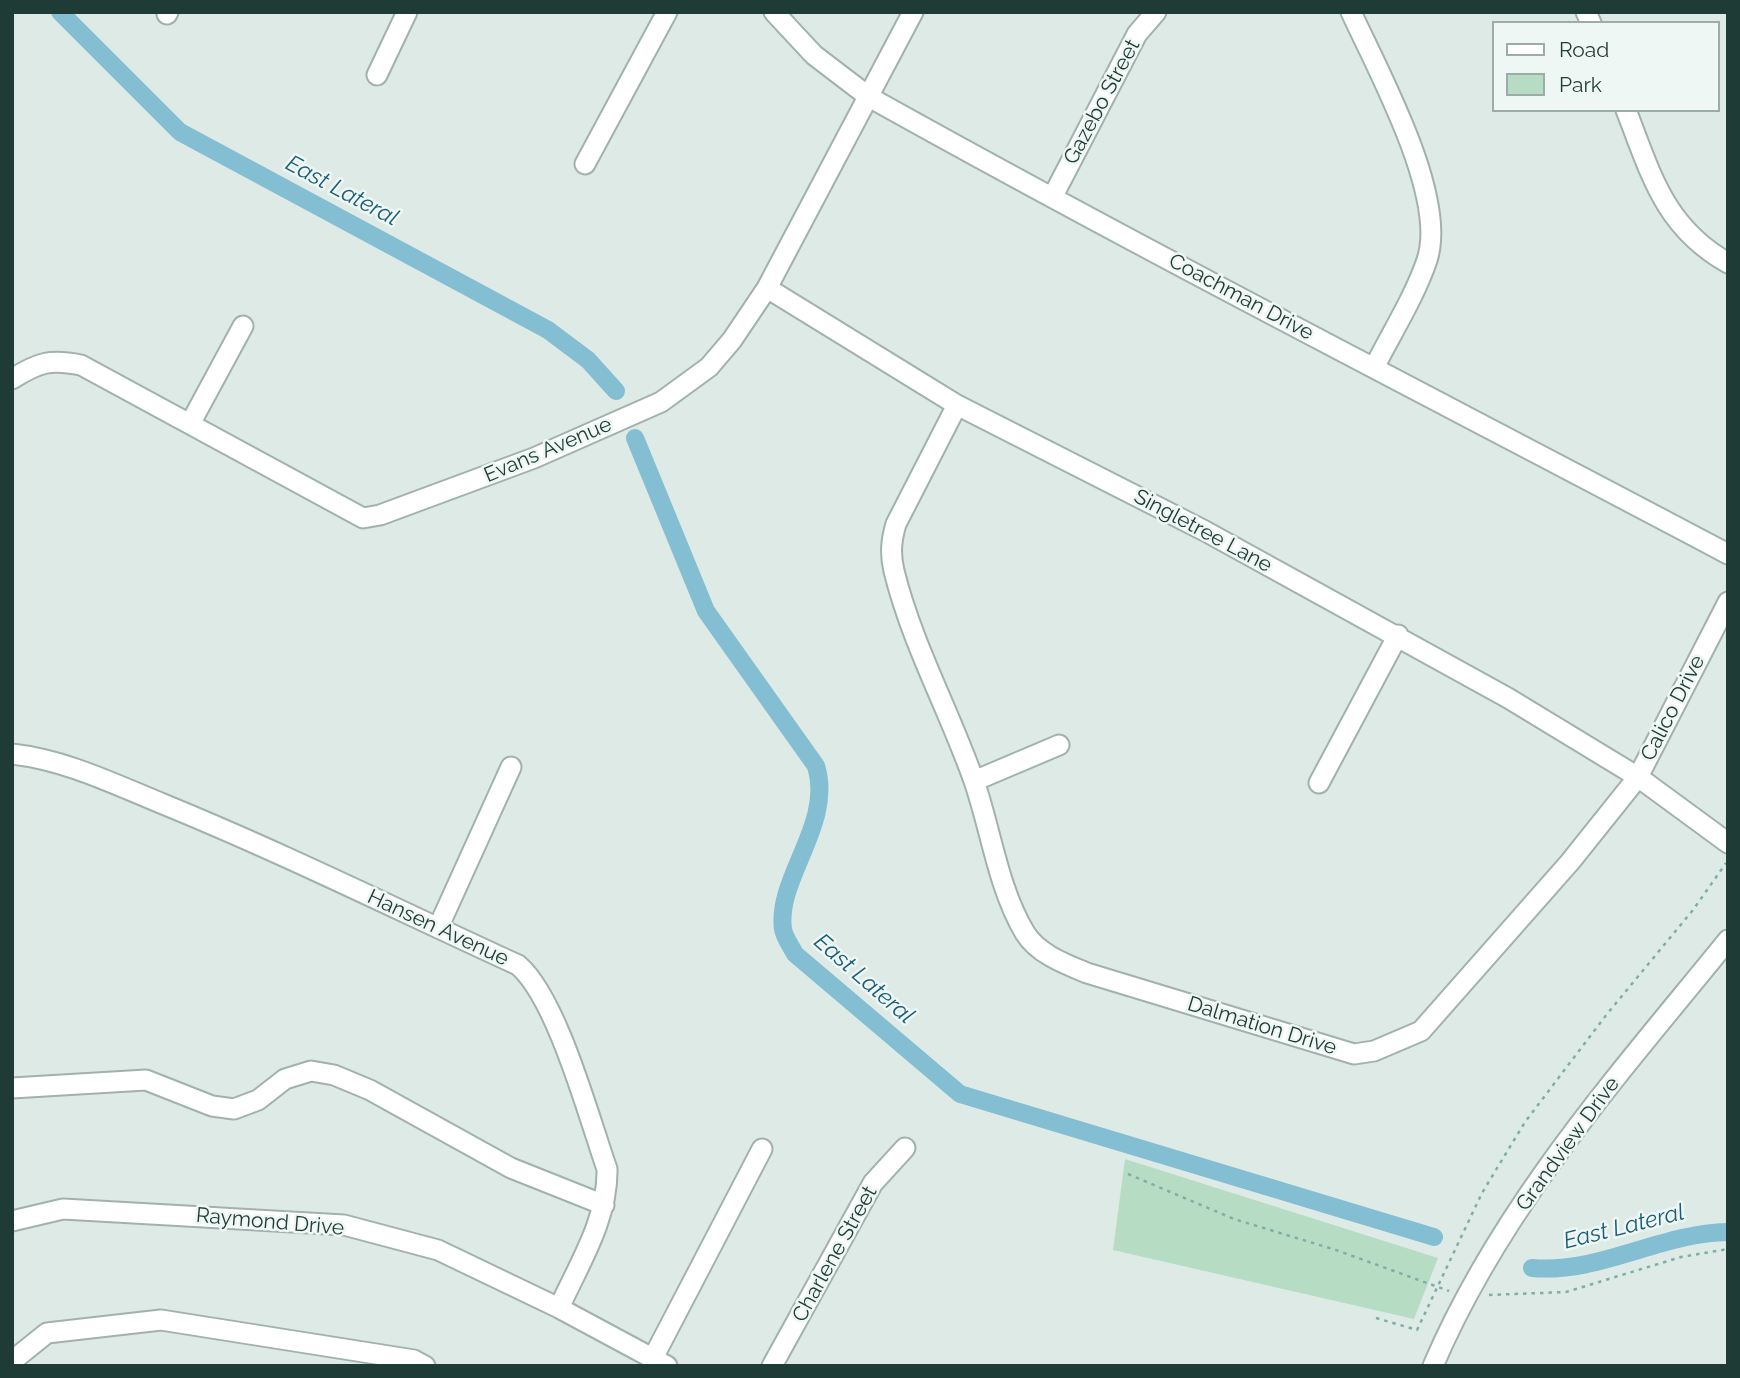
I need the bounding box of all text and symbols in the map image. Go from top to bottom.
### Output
legend [1492,21,1719,112]
street label: Gazebo Street [1058,35,1146,169]
text: Road [1559,37,1609,62]
text: Park [1559,72,1602,97]
water label: East Lateral [281,150,403,232]
street label: Coachman Drive [1164,248,1318,346]
street label: Evans Avenue [480,412,616,488]
street label: Singletree Lane [1130,484,1276,578]
street label: Calico Drive [1636,651,1710,765]
street label: Hansen Avenue [363,884,513,972]
water label: East Lateral [808,928,920,1030]
street label: Dalmation Drive [1184,991,1340,1061]
street label: Grandview Drive [1511,1072,1625,1216]
street label: Charlene Street [787,1182,883,1326]
water label: East Lateral [1561,1199,1687,1255]
street label: Raymond Drive [195,1203,345,1241]

